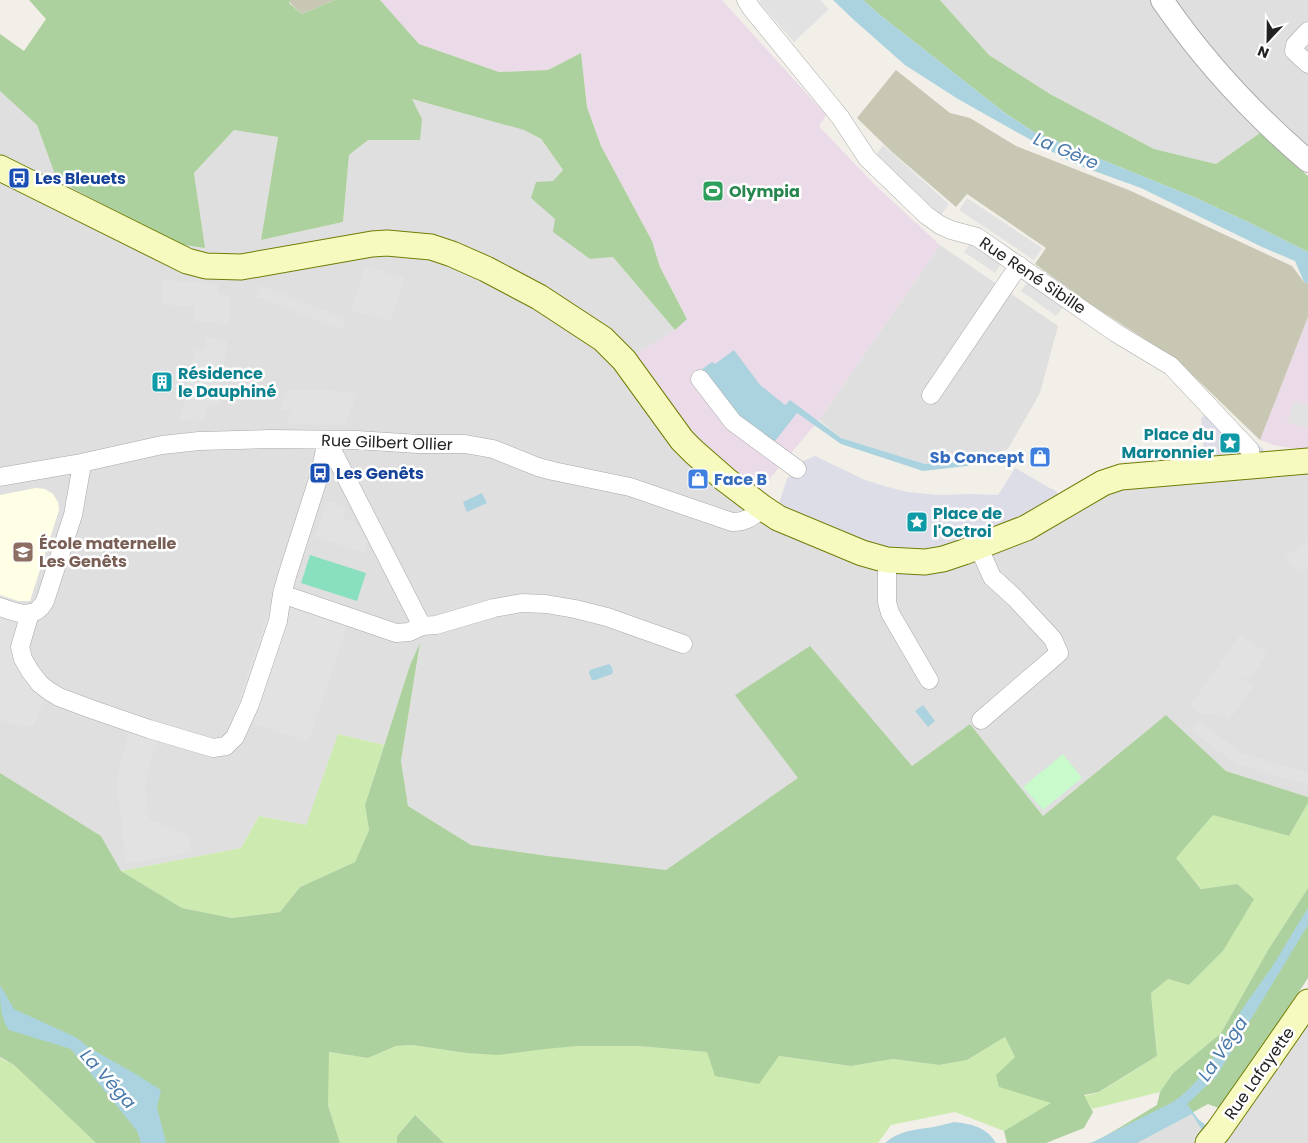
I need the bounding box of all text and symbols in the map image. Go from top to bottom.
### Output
north arrow [1243,15,1293,65]
text: N [1255,41,1272,63]
water label: La Gère [1030,126,1103,175]
bus stop icon: Les Bleuets [7,166,31,190]
place label: Les Bleuets [35,167,126,190]
sports icon: Olympia [701,179,725,203]
place label: Olympia [729,180,800,203]
street label: Rue René Sibille [975,231,1091,320]
place label: Résidence le Dauphiné [178,362,276,403]
building icon: Résidence le Dauphiné [150,370,174,394]
place label: Place du Marronnier [1122,423,1214,464]
street label: Rue Gilbert Ollier [321,429,453,456]
place icon: Place du Marronnier [1218,431,1242,455]
shop icon: Sb Concept [1028,445,1052,469]
place label: Sb Concept [930,446,1024,469]
bus stop icon: Les Genêts [308,461,332,485]
place label: Les Genêts [336,462,424,485]
shop icon: Face B [686,467,710,491]
place label: Face B [714,468,767,491]
place label: Place de l'Octroi [933,502,1002,543]
place icon: Place de l'Octroi [905,510,929,534]
place label: École maternelle Les Genêts [39,532,177,573]
school or university icon: École maternelle Les Genêts [11,540,35,564]
water label: La Véga [1192,1011,1253,1086]
street label: Rue Lafayette [1219,1022,1300,1124]
water label: La Véga [75,1043,142,1114]

